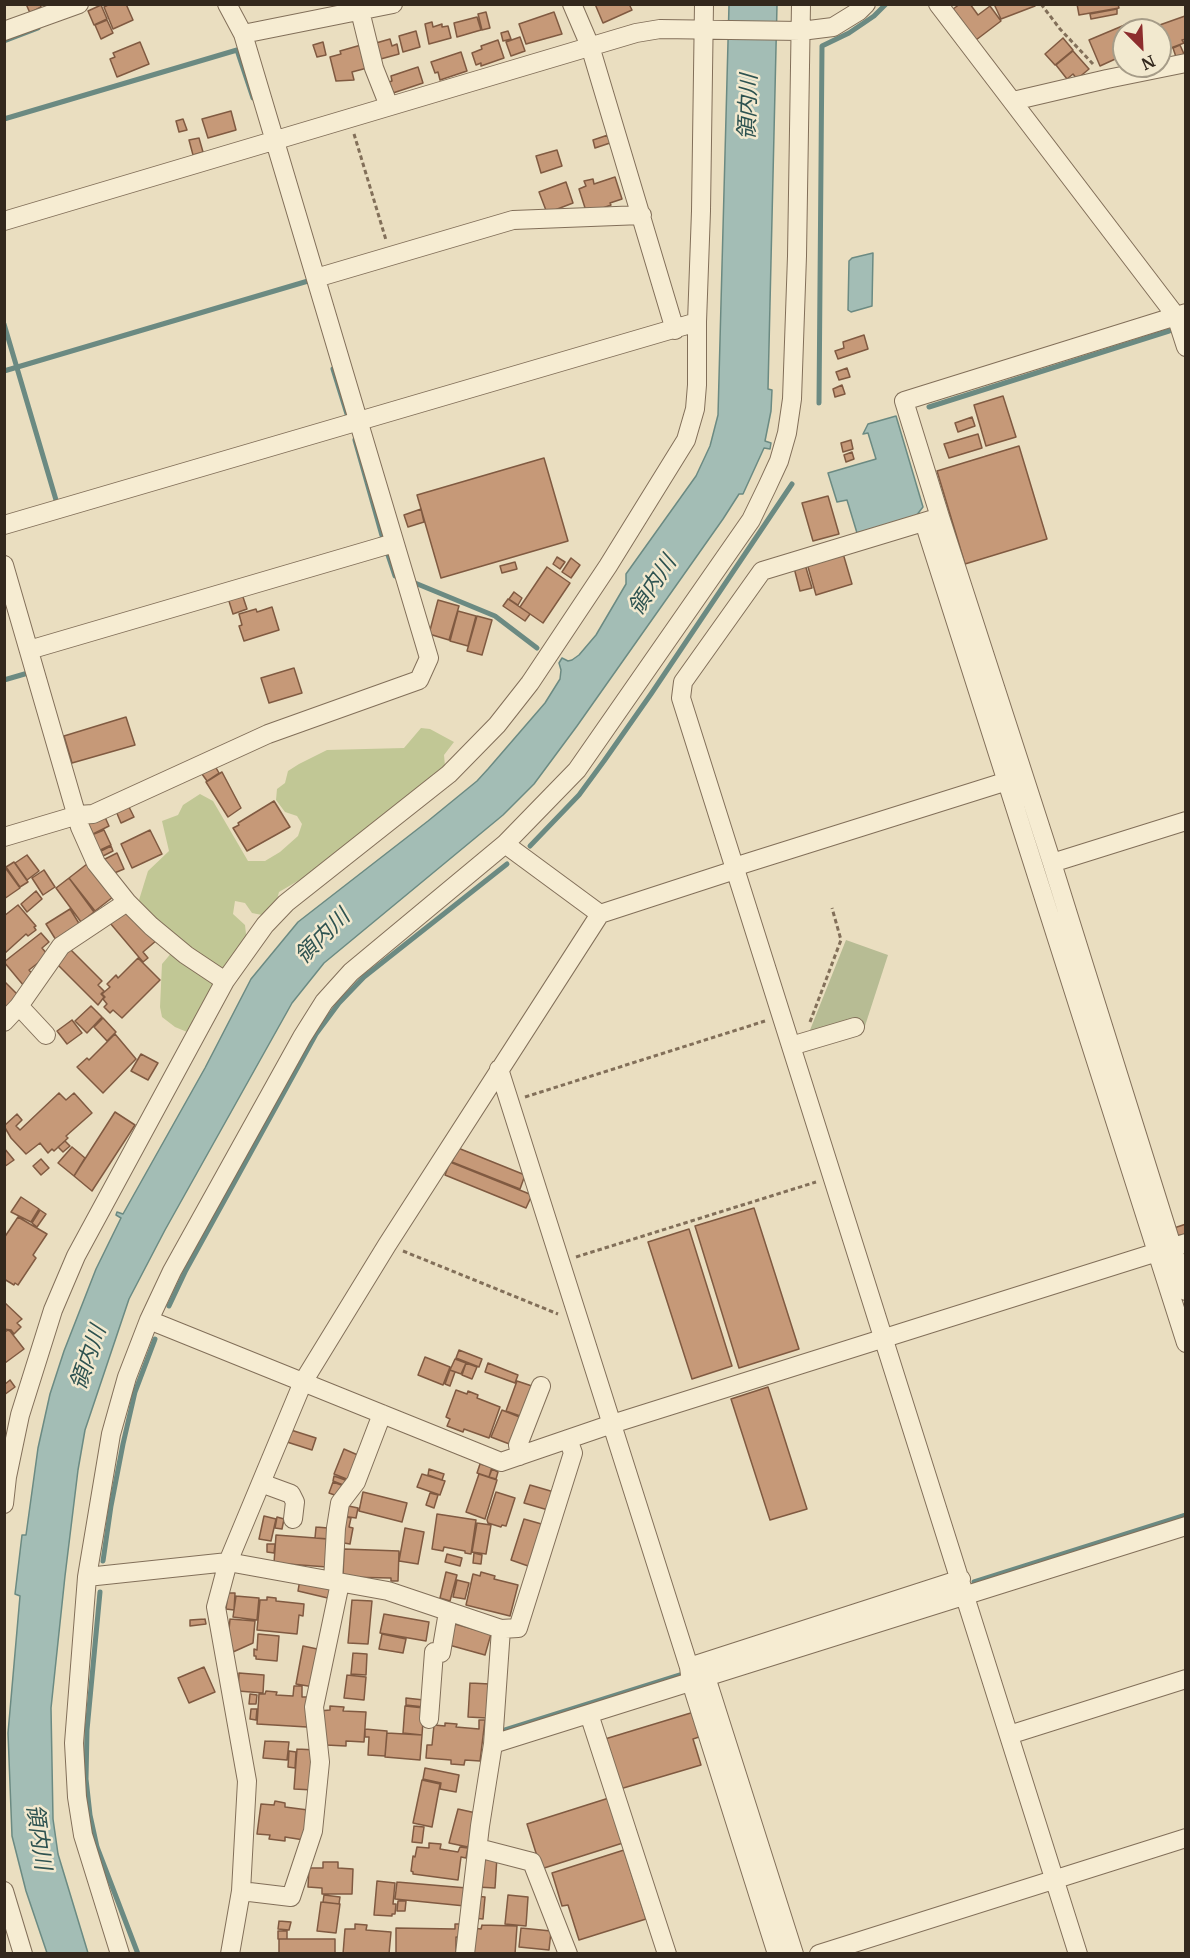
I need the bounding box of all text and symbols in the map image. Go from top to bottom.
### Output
north arrow [1112,18,1172,78]
text: N [1139,51,1158,74]
water label: 領内川 [735,74,763,140]
water label: 領内川 [624,551,682,621]
water label: 領内川 [290,904,356,970]
water label: 領内川 [66,1323,112,1393]
water label: 領内川 [20,1802,56,1872]

